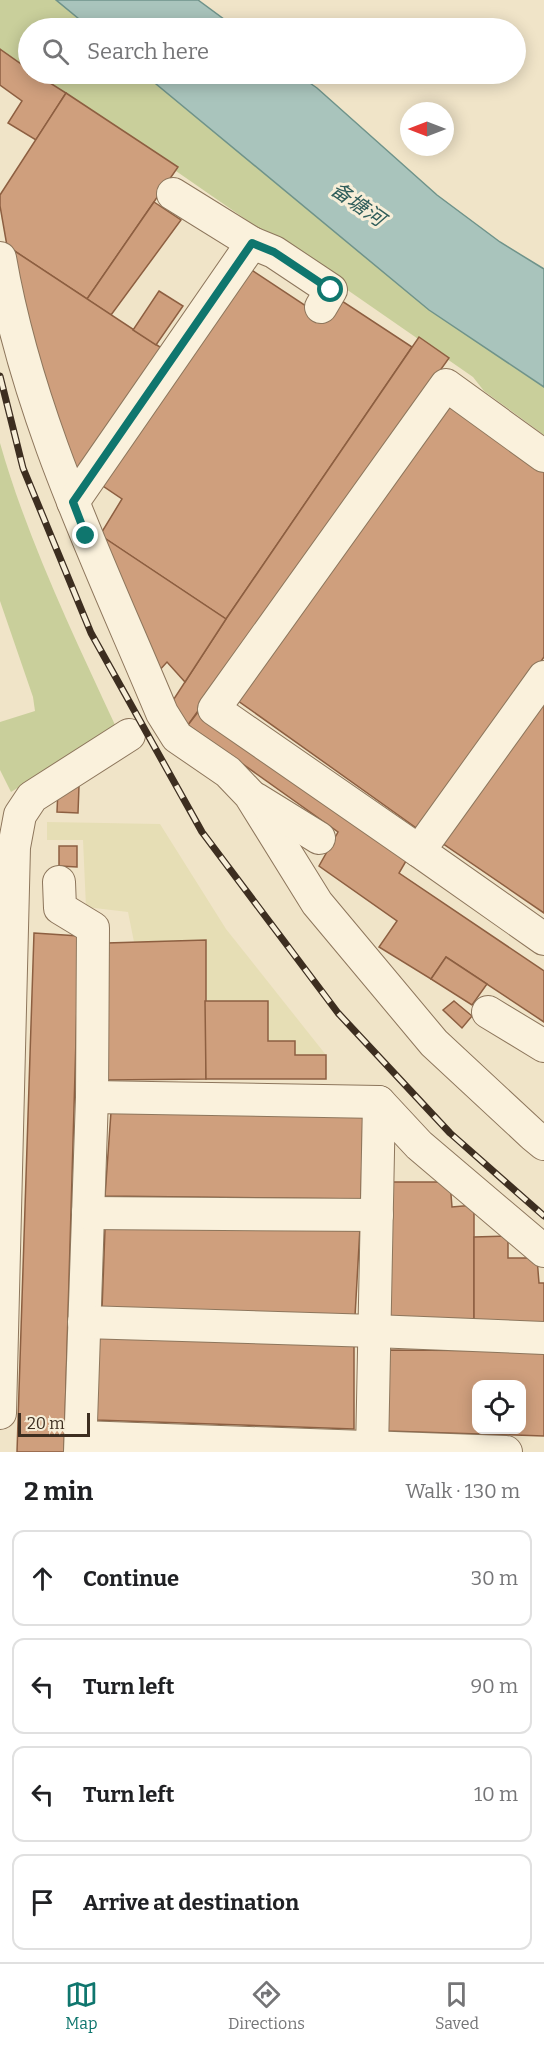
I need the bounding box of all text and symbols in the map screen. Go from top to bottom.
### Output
search box [18,18,526,84]
icon: search [39,35,72,68]
text: Search here [87,38,209,65]
north arrow [400,102,454,156]
water label: 备塘河 [327,177,393,233]
route start [317,276,343,302]
route end [72,522,98,548]
map controls [472,1380,526,1434]
button: locate [472,1380,526,1434]
scale bar [18,1410,90,1438]
text: 20 m [27,1414,64,1433]
text: 2 min [24,1476,93,1507]
text: Walk · 130 m [406,1479,520,1503]
icon: ahead [26,1562,59,1595]
text: Continue [83,1565,179,1592]
text: 30 m [471,1566,518,1590]
icon: left [26,1670,59,1703]
text: Turn left [83,1673,175,1700]
text: 90 m [470,1674,518,1698]
icon: left [26,1778,59,1811]
text: Turn left [83,1781,175,1808]
text: 10 m [474,1782,518,1806]
icon: arrive [26,1886,59,1919]
text: Arrive at destination [83,1889,299,1916]
tab: Map [65,1978,98,2033]
tab: Directions [228,1978,305,2033]
tab: Saved [435,1978,479,2033]

